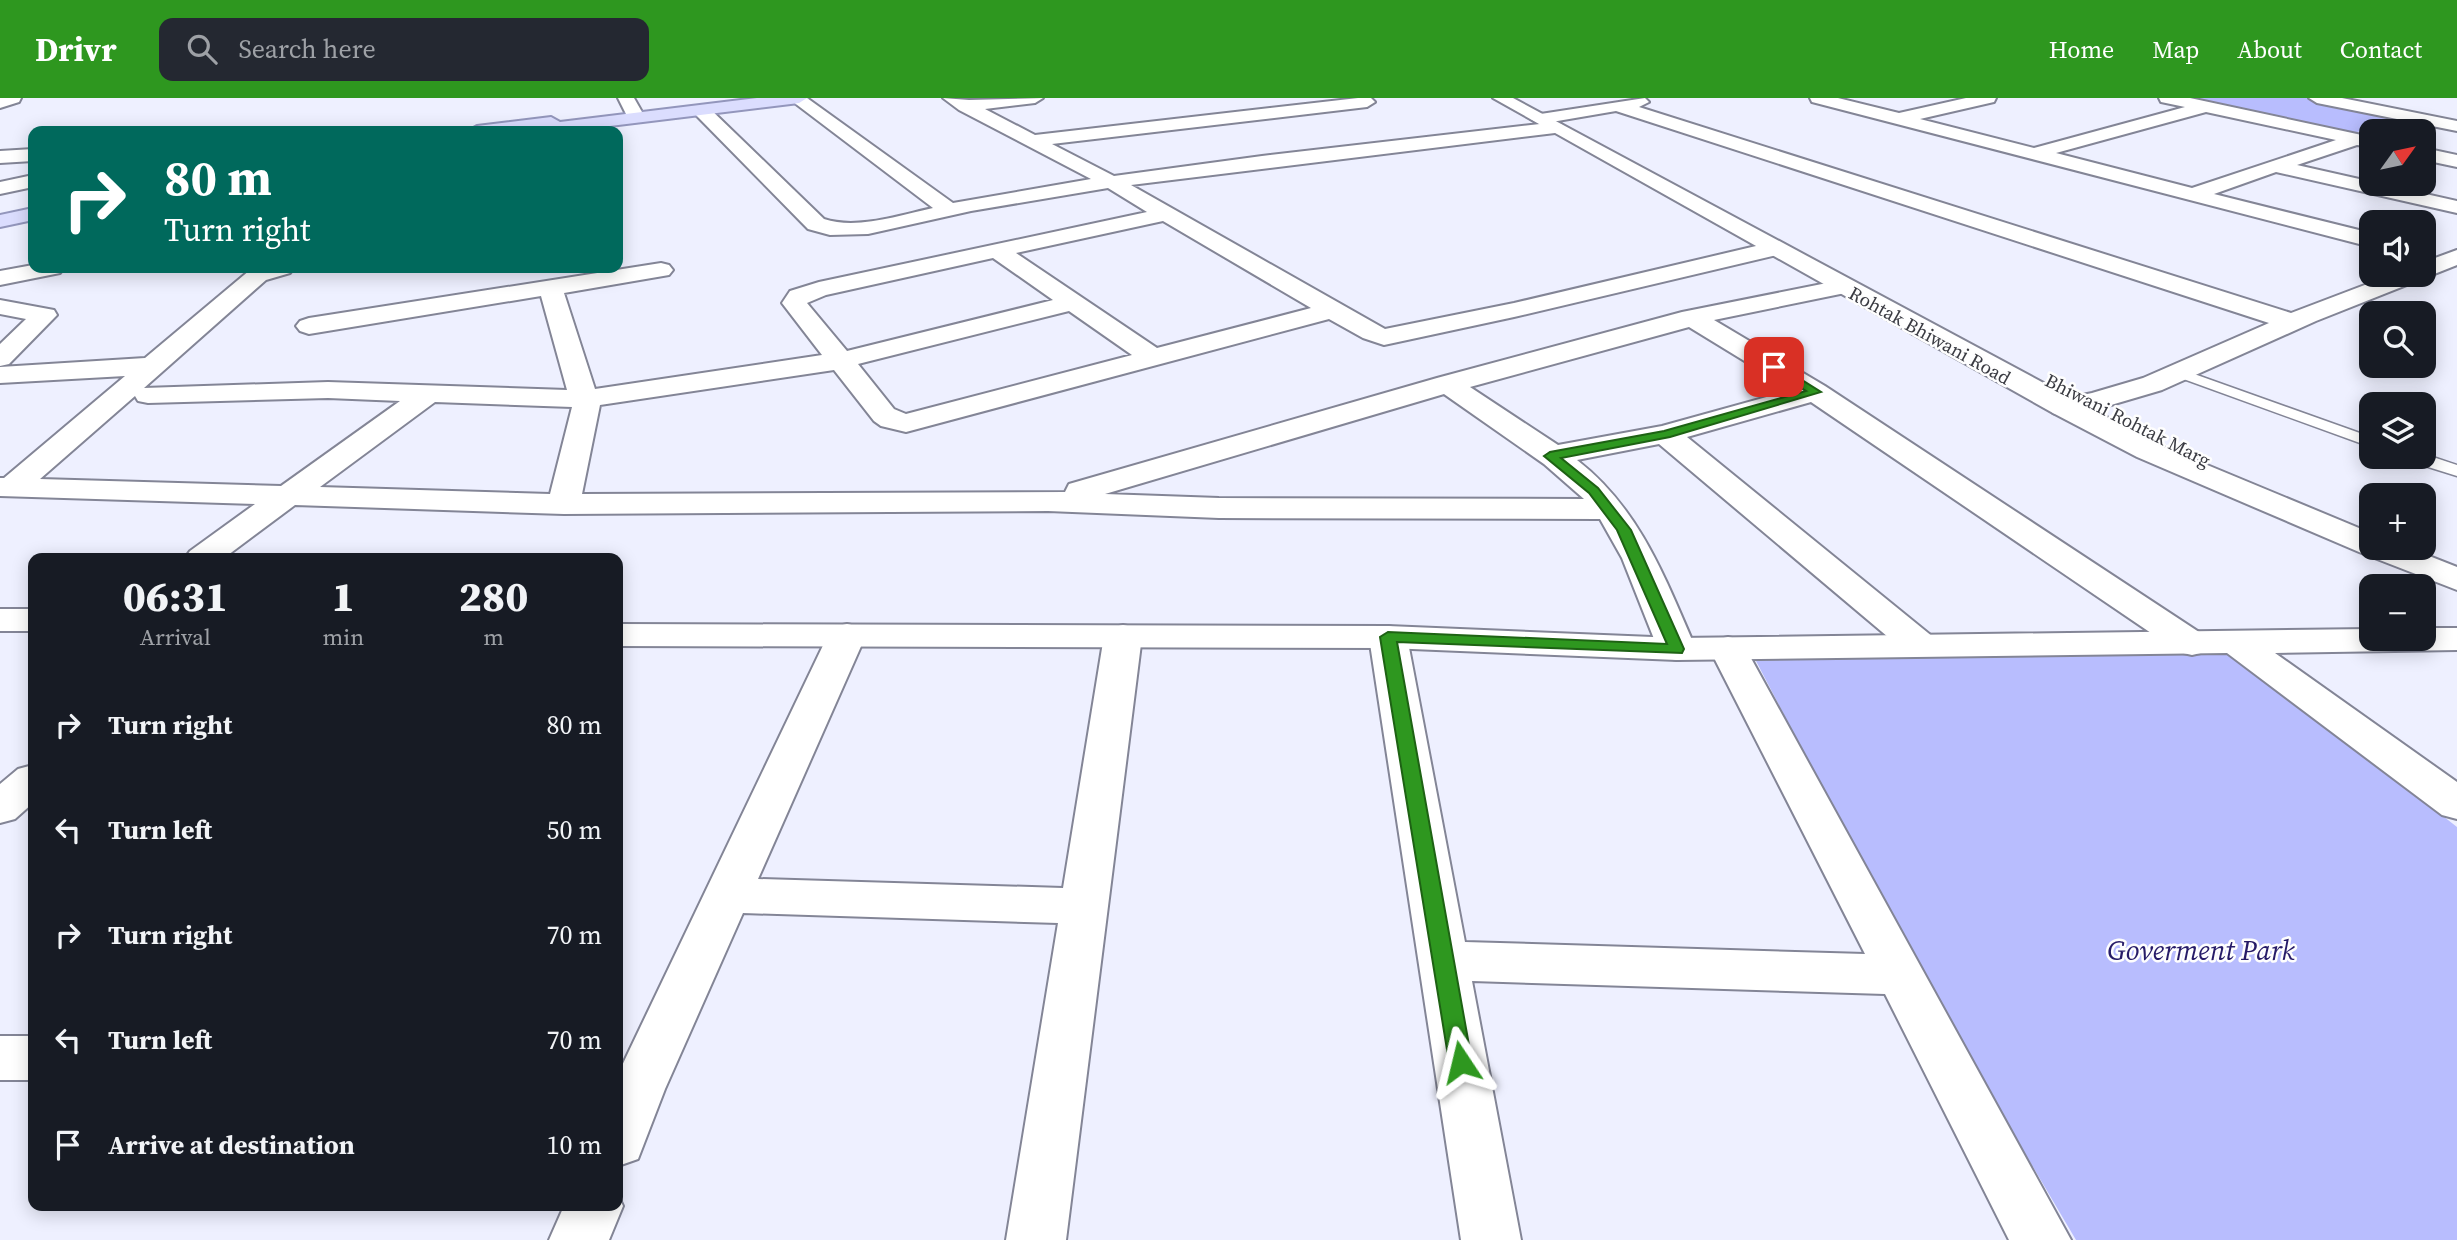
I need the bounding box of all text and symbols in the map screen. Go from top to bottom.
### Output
search box [159,18,649,81]
text: Drivr [35,27,117,72]
icon: search [183,30,221,68]
text: Search here [239,31,376,67]
text: Home [2049,33,2114,66]
text: Map [2152,33,2199,66]
text: About [2237,33,2302,66]
text: Contact [2340,33,2422,66]
north arrow [2359,119,2436,196]
map controls [2359,119,2436,651]
text: 80 m [164,144,272,211]
icon: right [49,154,140,245]
text: Turn right [164,208,310,252]
button: sound [2359,210,2436,287]
street label: Rohtak Bhiwani Road [1844,280,2016,390]
button: search [2359,301,2436,378]
pin [1744,337,1804,397]
icon: arrive [1755,348,1793,386]
street label: Bhiwani Rohtak Marg [2041,367,2215,473]
button: layers [2359,392,2436,469]
button: + [2359,483,2436,560]
text: 06:31 [123,567,228,625]
text: 1 [332,567,355,625]
text: 280 [459,567,528,625]
button: − [2359,574,2436,651]
text: Arrival [140,621,211,653]
text: min [323,621,364,653]
text: m [483,621,504,653]
icon: right [49,706,87,744]
text: Turn right [108,707,232,743]
text: 80 m [547,707,602,743]
icon: left [49,811,87,849]
text: Turn left [108,812,212,848]
text: 50 m [547,812,602,848]
icon: right [49,916,87,954]
text: Turn right [108,917,232,953]
text: 70 m [547,917,602,953]
park label: Goverment Park [2107,931,2296,969]
icon: left [49,1021,87,1059]
text: Turn left [108,1022,212,1058]
text: 70 m [547,1022,602,1058]
position arrow [1424,1025,1498,1099]
icon: arrive [49,1126,87,1164]
text: Arrive at destination [108,1127,355,1163]
text: 10 m [547,1127,602,1163]

